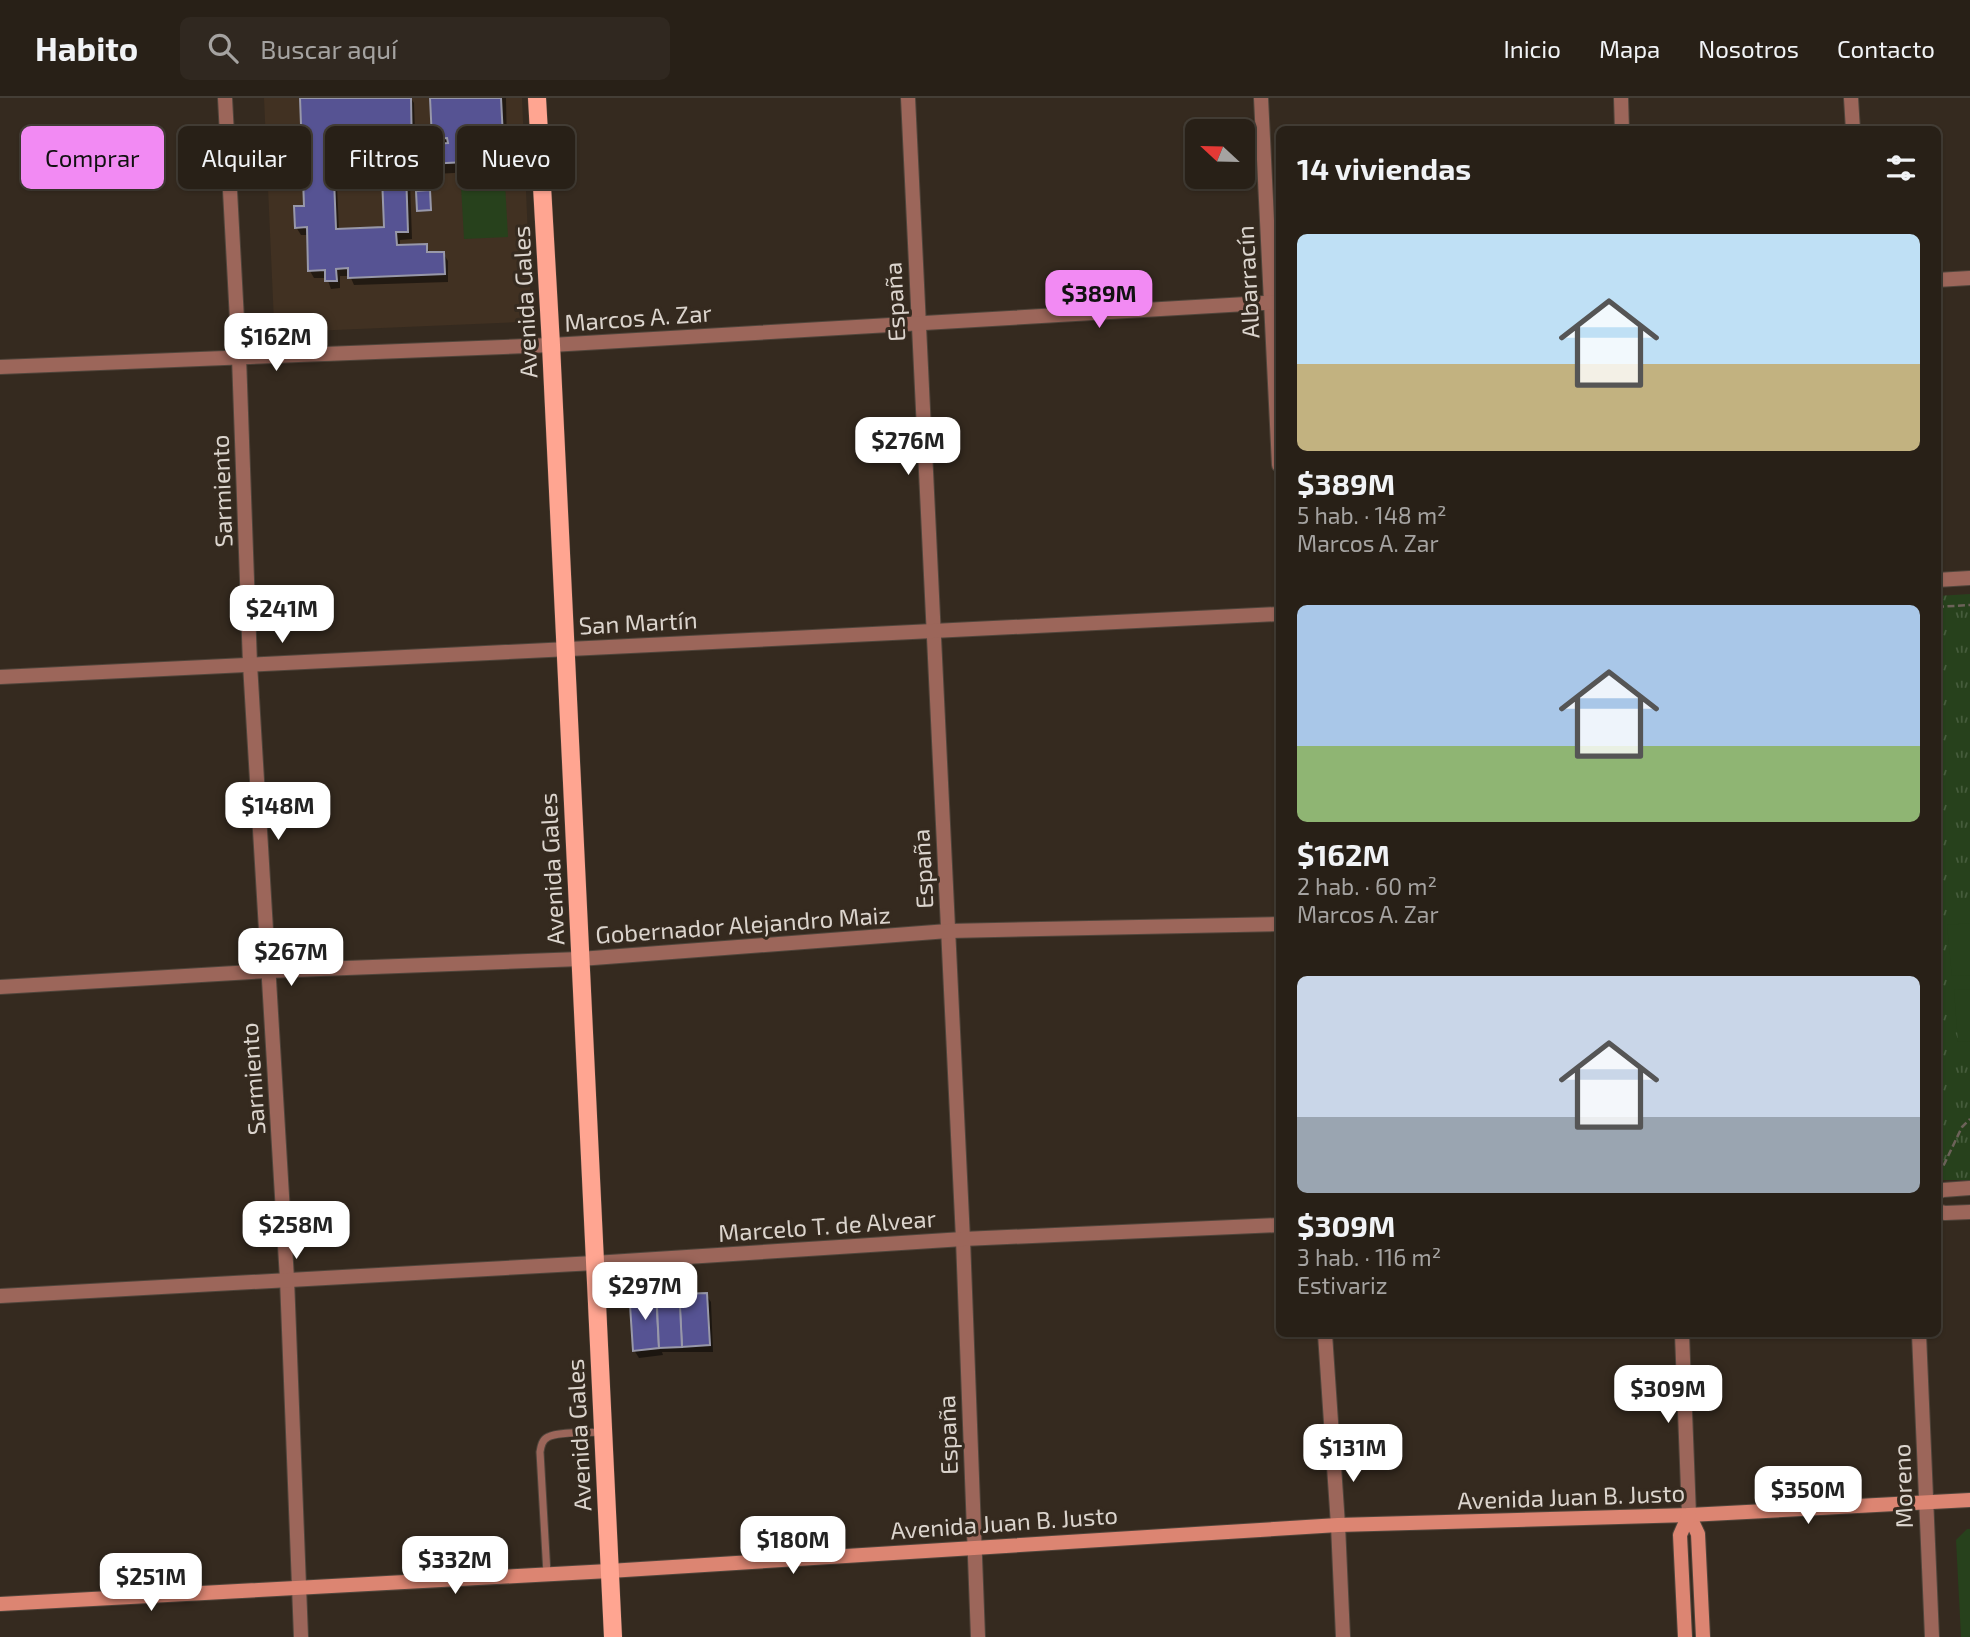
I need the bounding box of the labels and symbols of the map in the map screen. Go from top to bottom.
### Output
north arrow [1185,119,1255,189]
street label: Avenida Gales [506,225,542,379]
street label: Albarracín [1230,225,1264,339]
street label: España [877,261,911,343]
pin: $389M [1050,271,1148,330]
street label: Marcos A. Zar [563,297,713,337]
pin: $162M [227,314,325,373]
pin: $276M [859,418,957,477]
street label: Sarmiento [205,434,237,548]
pin: $241M [233,586,331,645]
street label: San Martín [578,604,698,640]
pin: $148M [229,782,327,842]
street label: Avenida Gales [533,792,569,946]
street label: España [905,828,939,910]
street label: Gobernador Alejandro Maiz [594,899,892,949]
pin: $267M [242,928,340,988]
street label: Sarmiento [234,1022,270,1136]
pin: $258M [247,1202,345,1261]
street label: Marcelo T. de Alvear [717,1203,937,1247]
pin: $297M [596,1262,694,1322]
street label: Avenida Gales [560,1358,596,1512]
pin: $309M [1619,1366,1717,1425]
street label: España [931,1395,963,1475]
pin: $131M [1304,1424,1402,1484]
street label: Moreno [1886,1443,1918,1529]
pin: $350M [1759,1466,1857,1526]
street label: Avenida Juan B. Justo [1457,1478,1685,1514]
street label: Avenida Juan B. Justo [889,1500,1119,1544]
pin: $180M [744,1516,842,1576]
pin: $332M [406,1536,504,1596]
pin: $251M [102,1554,200,1613]

